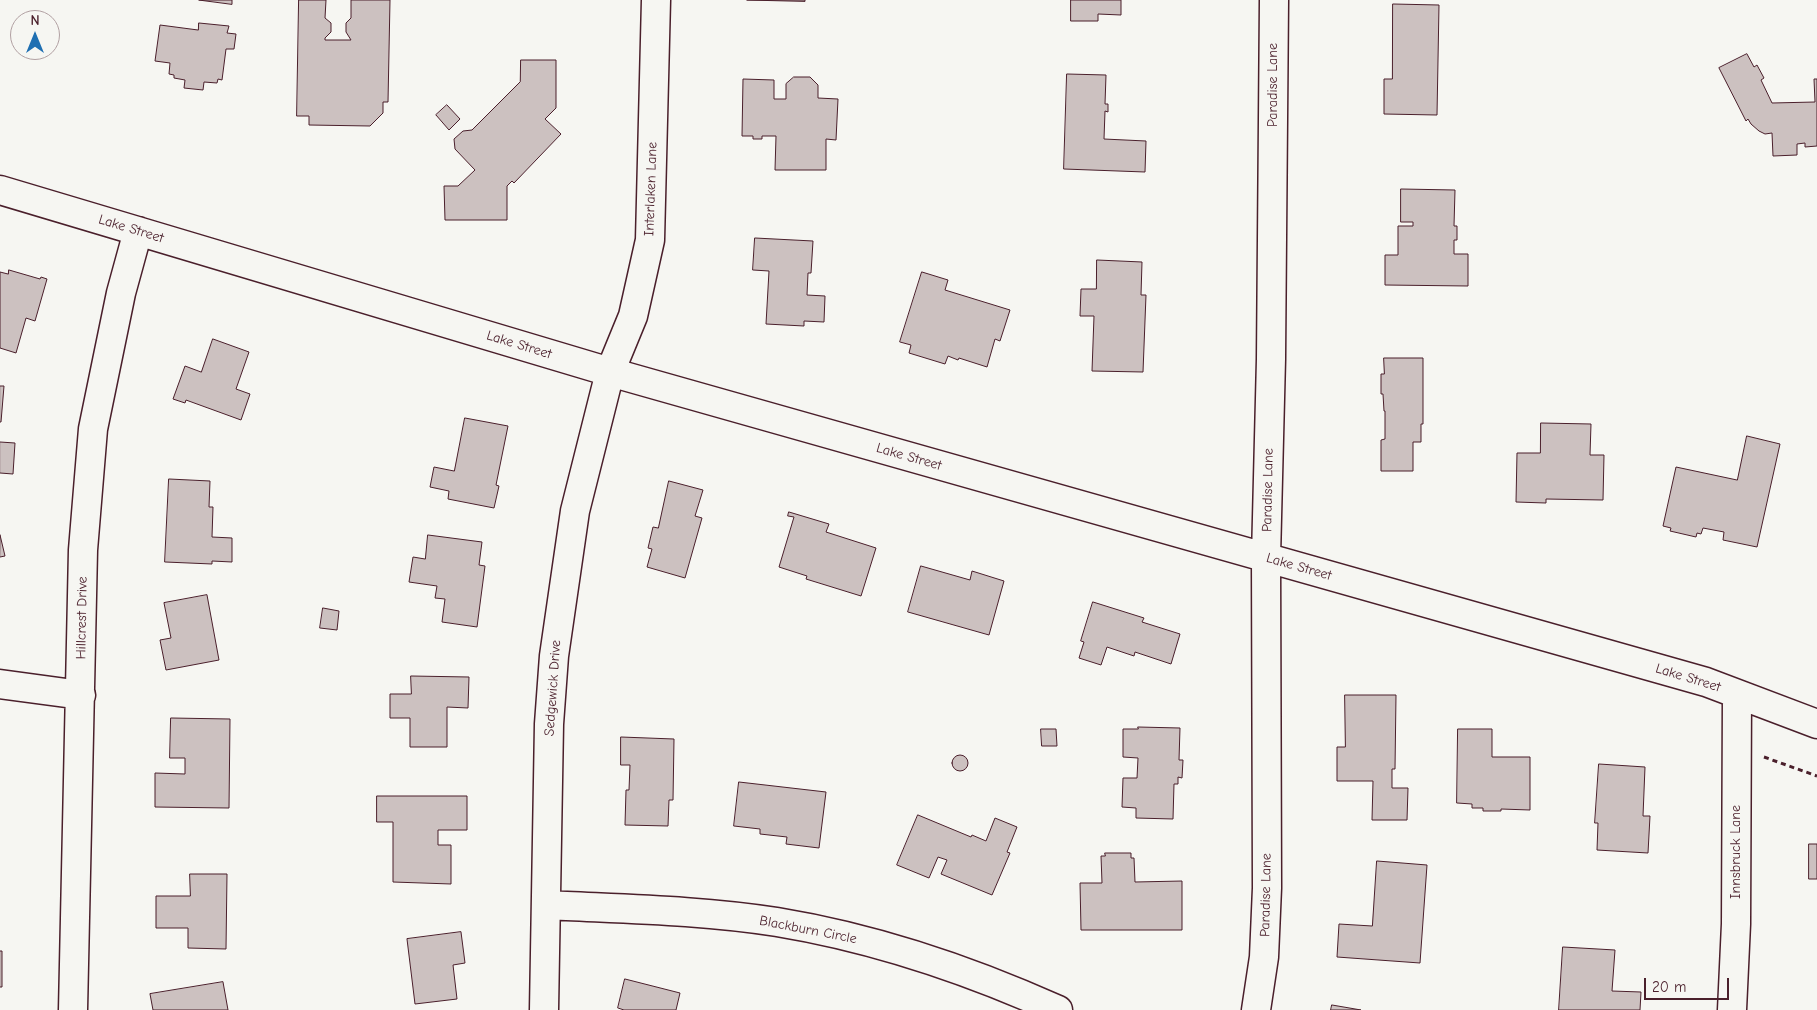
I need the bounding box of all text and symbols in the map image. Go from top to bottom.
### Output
north arrow [10,10,60,60]
text: N [30,12,40,29]
street label: Paradise Lane [1265,43,1281,127]
street label: Interlaken Lane [641,142,661,236]
street label: Lake Street [96,211,166,247]
street label: Lake Street [484,327,554,363]
street label: Lake Street [874,440,944,474]
street label: Paradise Lane [1259,448,1277,532]
street label: Lake Street [1264,550,1334,584]
street label: Hillcrest Drive [73,576,91,660]
street label: Sedgewick Drive [541,639,565,737]
street label: Lake Street [1653,660,1723,696]
street label: Innsbruck Lane [1728,805,1744,899]
street label: Paradise Lane [1257,853,1275,937]
street label: Blackburn Circle [758,912,858,948]
scale bar [1647,968,1732,1000]
text: 20 m [1652,978,1686,996]

